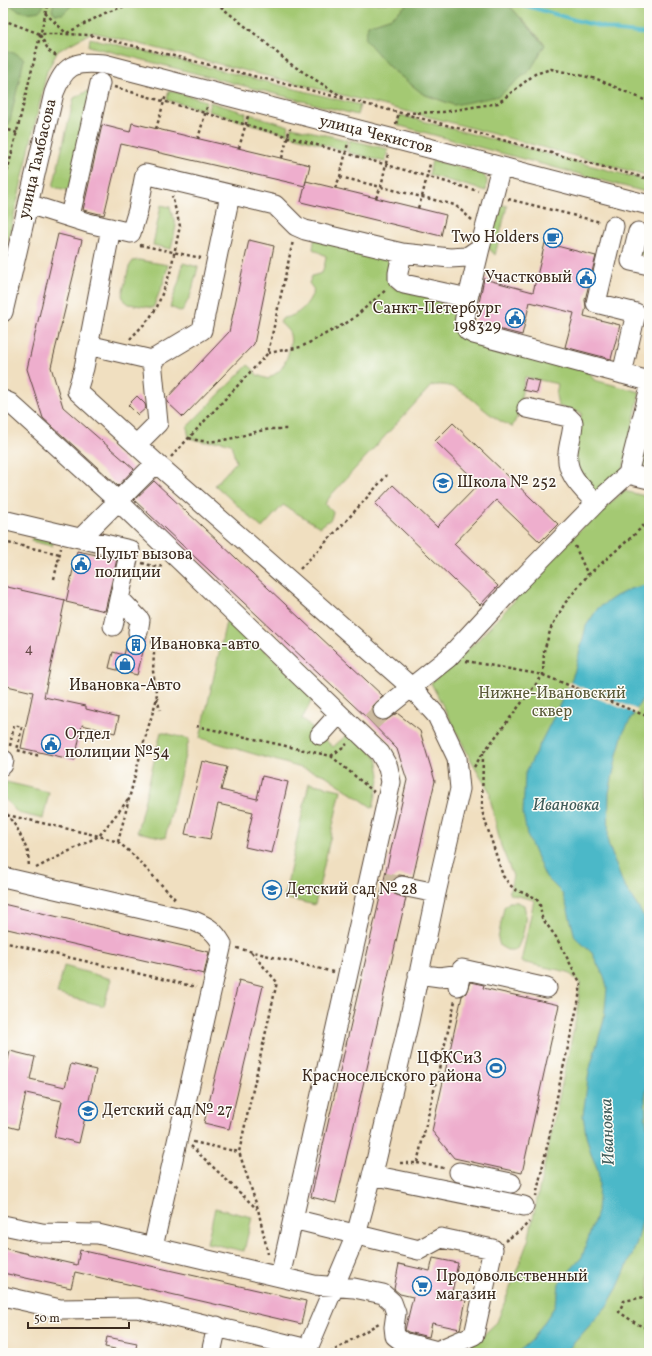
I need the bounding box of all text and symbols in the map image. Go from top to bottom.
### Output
street label: улица Тамбасова [13,97,63,221]
street label: улица Чекистов [317,110,435,160]
place label: Two Holders [451,227,539,249]
cafe icon: Two Holders [542,227,564,249]
place label: Участковый [485,267,572,289]
public building icon: Участковый [575,267,597,289]
place label: Санкт-Петербург 198329 [373,298,501,338]
public building icon: Санкт-Петербург 198329 [504,307,526,329]
school or university icon: Школа № 252 [432,472,454,494]
place label: Школа № 252 [457,472,557,494]
place label: Пульт вызова полиции [95,544,193,584]
public building icon: Пульт вызова полиции [70,553,92,575]
building icon: Ивановка-авто [125,634,147,656]
place label: Ивановка-авто [150,634,260,656]
house number: 4 [25,640,33,659]
shop icon: Ивановка-Авто [114,653,136,675]
place label: Ивановка-Авто [69,675,181,697]
park label: Нижне-Ивановский сквер [478,683,626,723]
place label: Отдел полиции №54 [65,724,170,764]
public building icon: Отдел полиции №54 [40,733,62,755]
water label: Ивановка [532,794,600,817]
school or university icon: Детский сад № 28 [261,879,283,901]
place label: Детский сад № 28 [286,879,417,901]
place label: ЦФКСиЗ Красносельского района [302,1048,482,1088]
sports icon: ЦФКСиЗ Красносельского района [485,1057,507,1079]
water label: Ивановка [595,1098,621,1166]
school or university icon: Детский сад № 27 [77,1100,99,1122]
place label: Детский сад № 27 [102,1100,233,1122]
place label: Продовольственный магазин [436,1266,588,1306]
supermarket icon: Продовольственный магазин [411,1275,433,1297]
scale bar [28,1304,129,1330]
text: 50 m [34,1311,60,1327]

